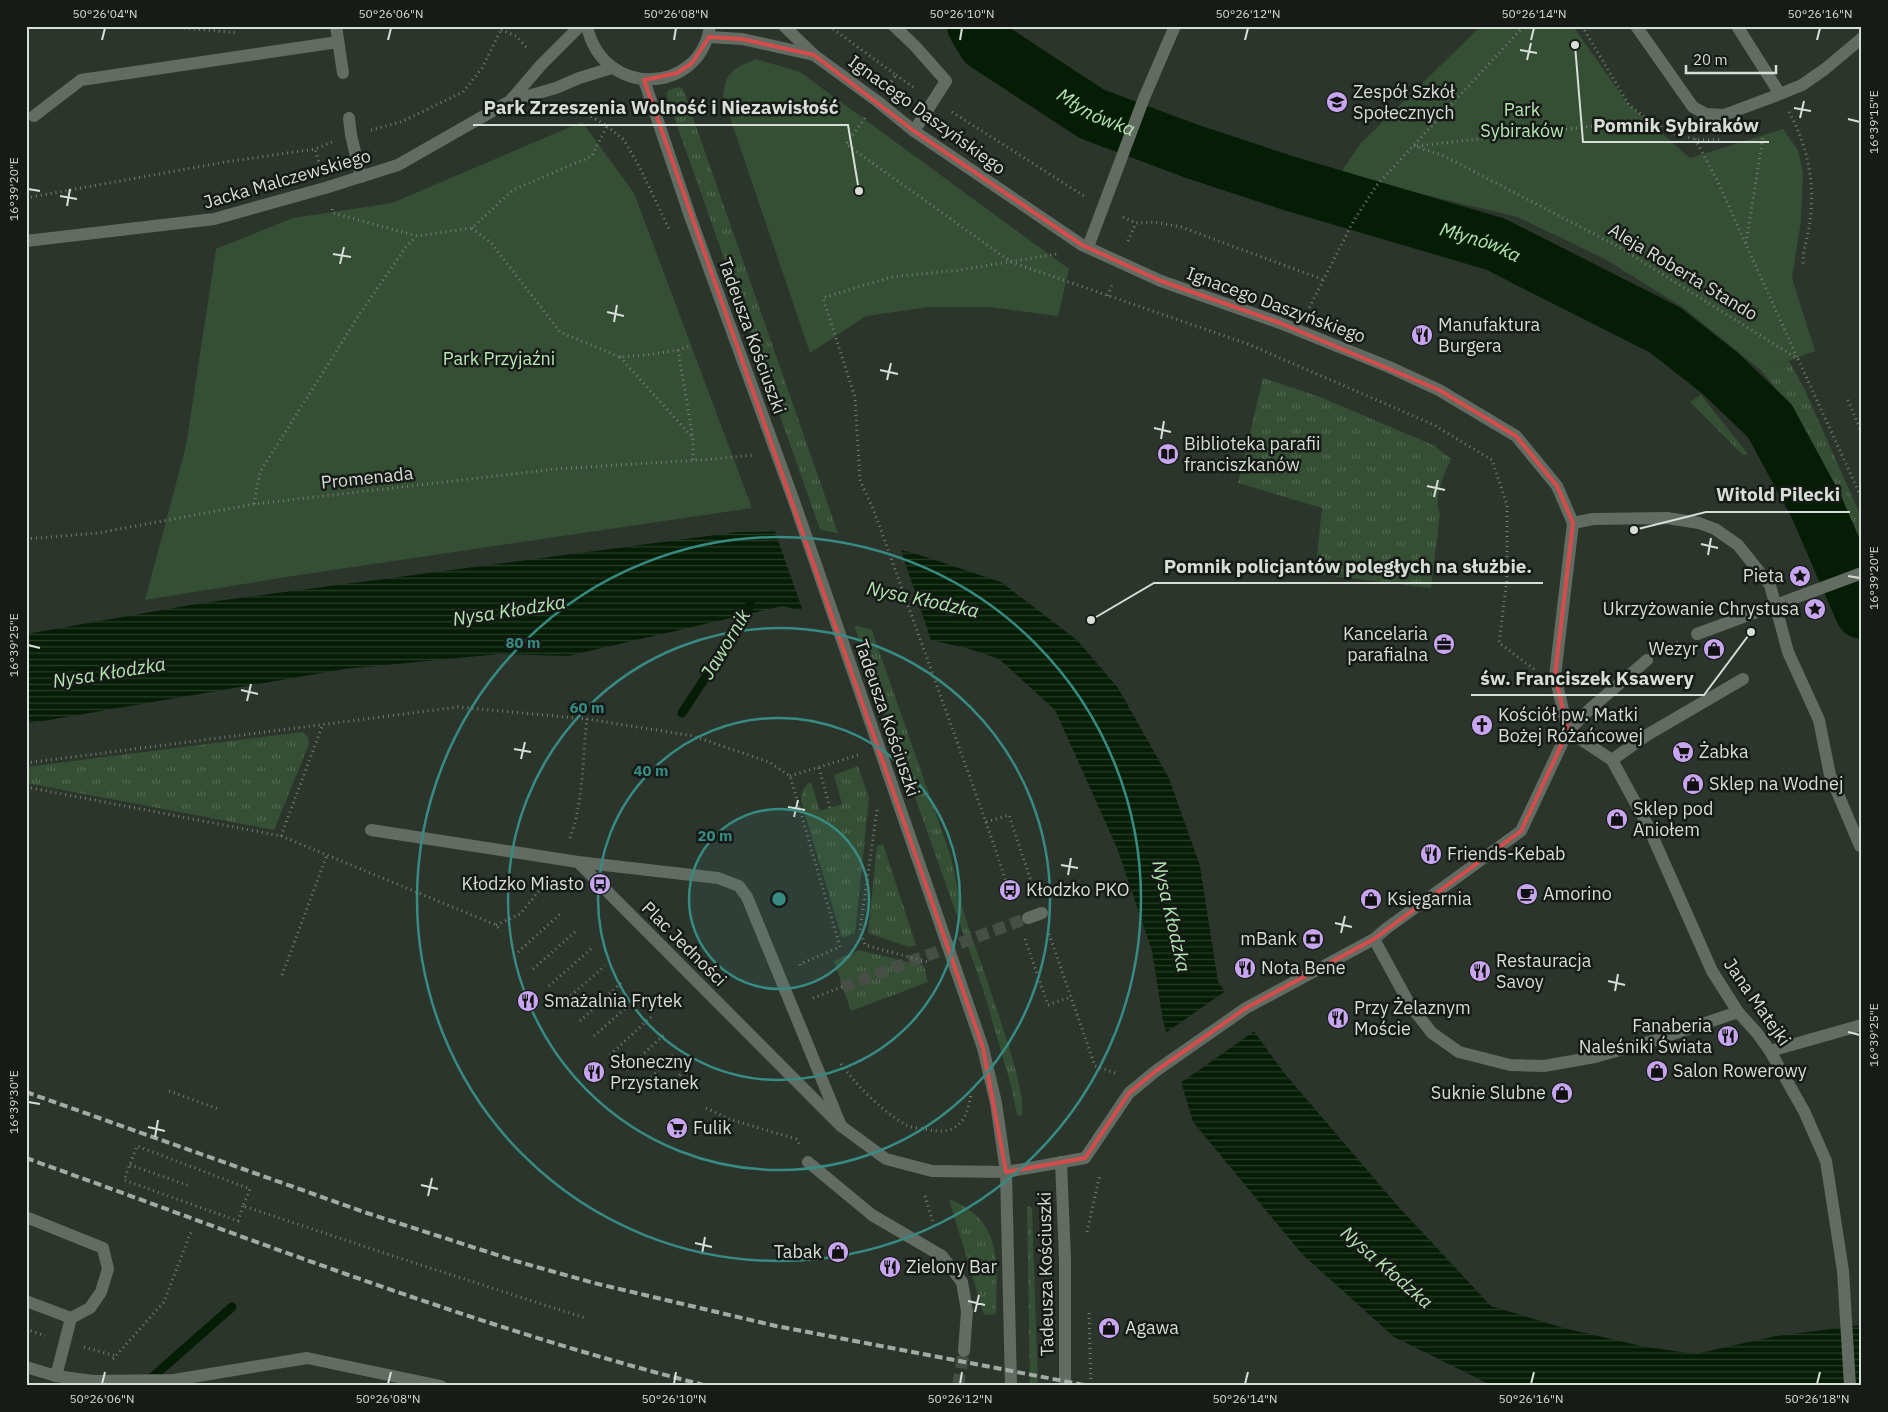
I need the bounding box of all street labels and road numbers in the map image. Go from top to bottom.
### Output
street label: Ignacego Daszyńskiego [844,50,1011,179]
street label: Jacka Malczewskiego [200,144,373,213]
street label: Aleja Roberta Stando [1604,218,1762,325]
street label: Tadeusza Kościuszki [714,255,791,417]
street label: Ignacego Daszyńskiego [1183,261,1369,348]
street label: Promenada [320,461,415,494]
street label: Tadeusza Kościuszki [850,636,925,799]
street label: Plac Jedności [637,896,732,991]
street label: Jana Matejki [1719,953,1796,1050]
street label: Tadeusza Kościuszki [1033,1192,1058,1356]

